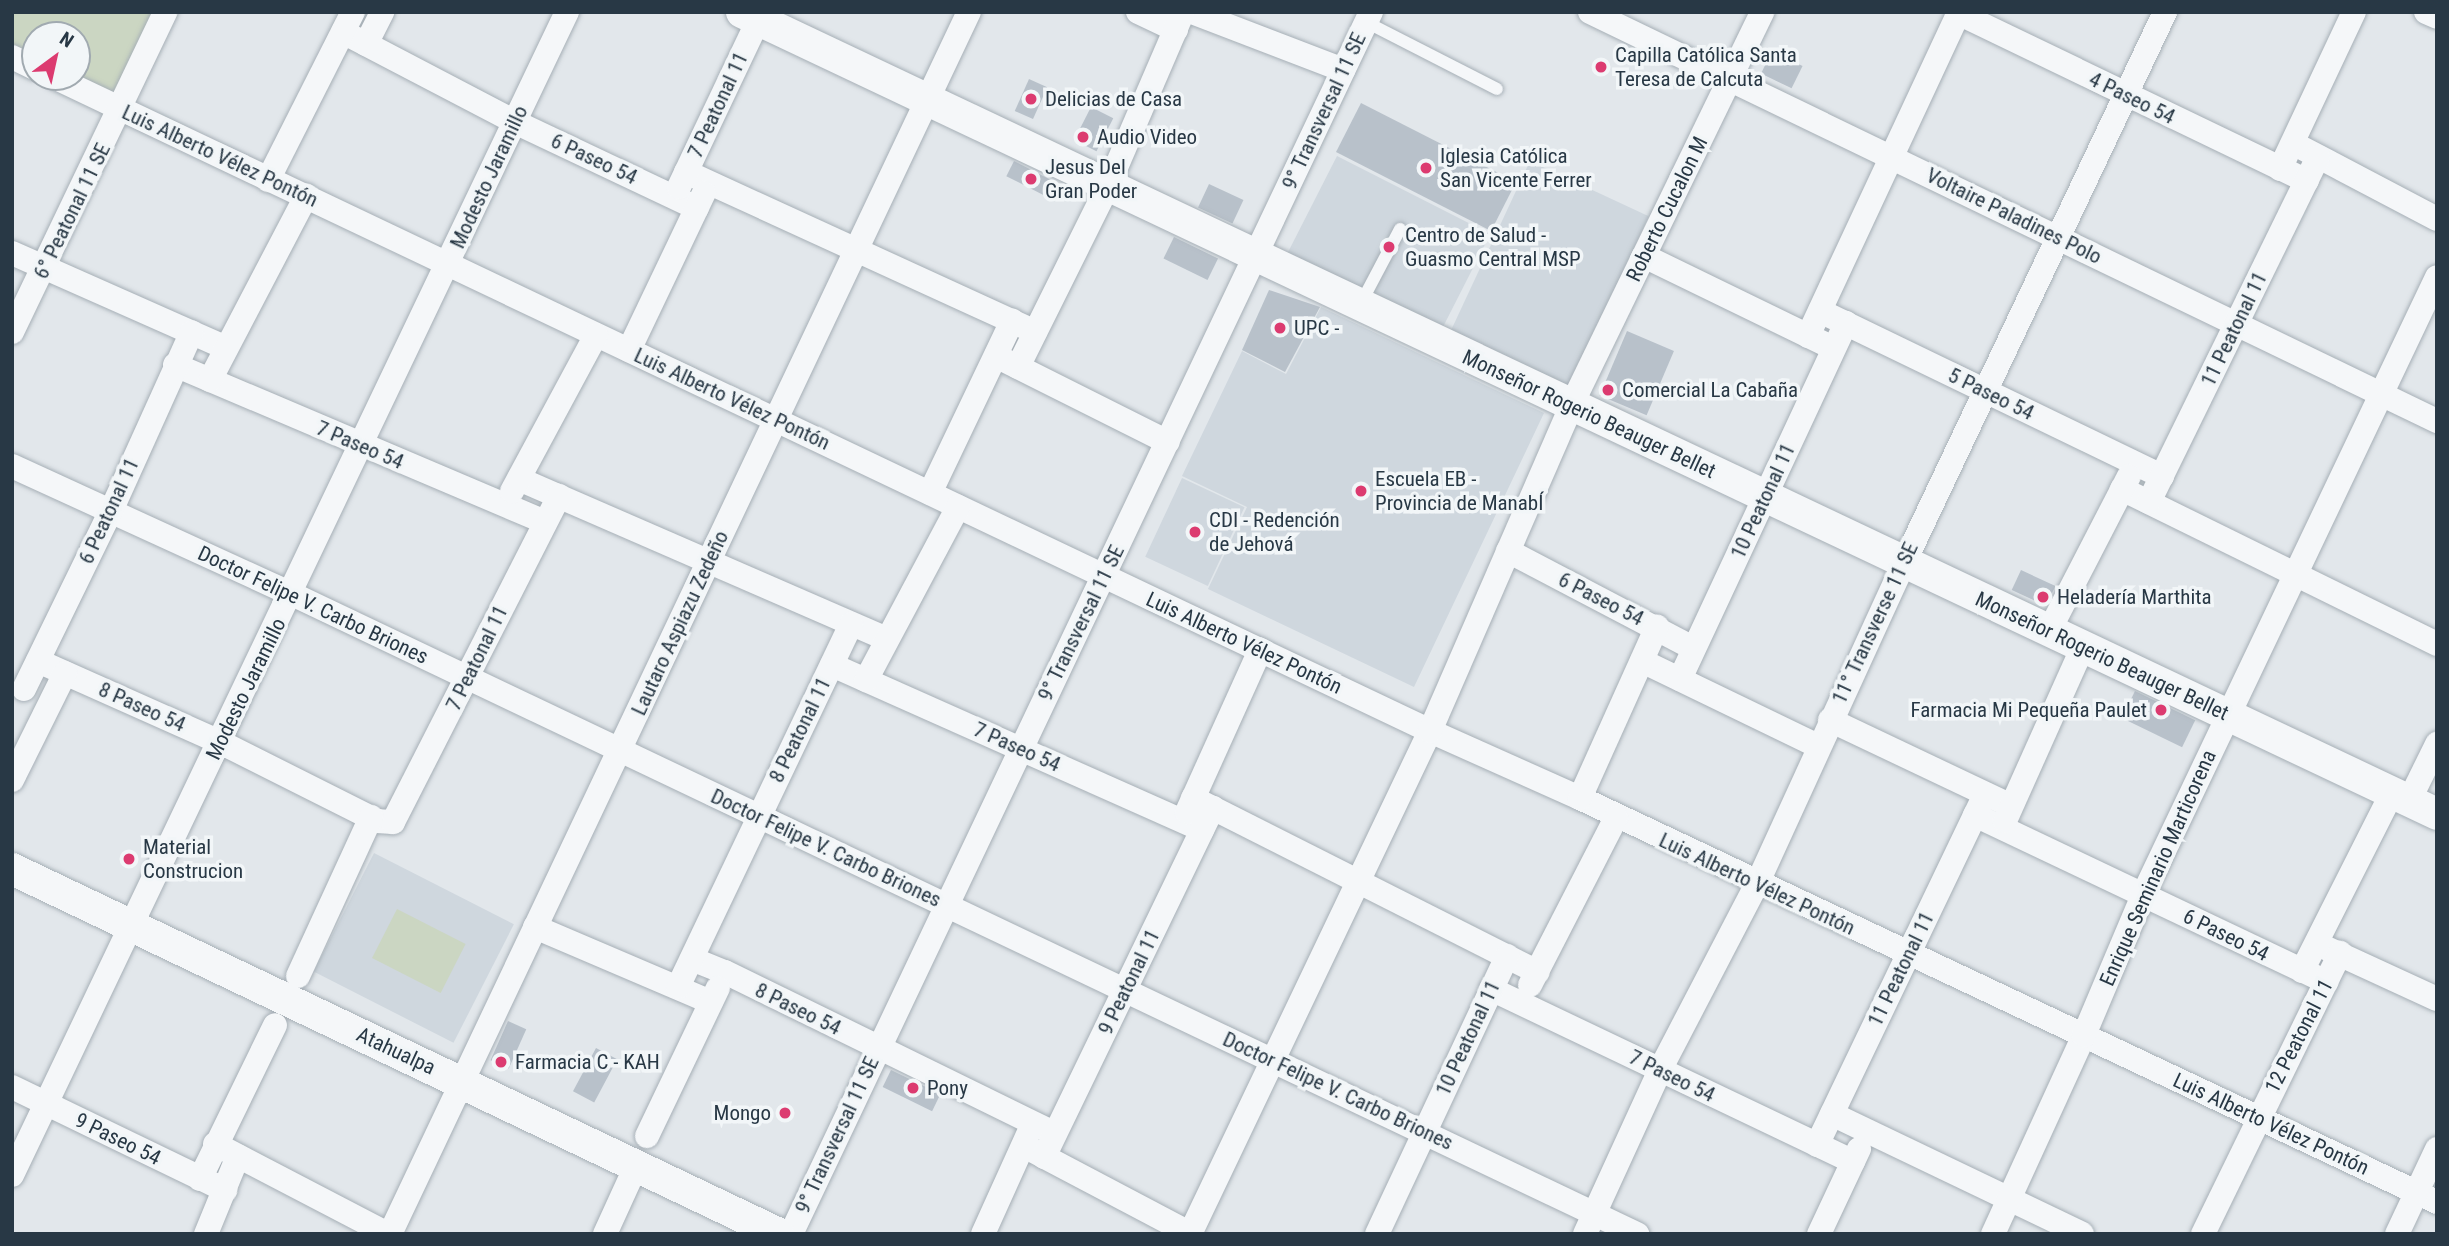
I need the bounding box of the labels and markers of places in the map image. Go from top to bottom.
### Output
place label: Capilla Católica Santa Teresa de Calcuta [1615,42,1797,92]
marker: Capilla Católica Santa Teresa de Calcuta [1593,59,1609,75]
place label: Delicias de Casa [1045,86,1182,112]
marker: Delicias de Casa [1023,91,1039,107]
place label: Audio Video [1097,124,1197,150]
marker: Audio Video [1075,129,1091,145]
place label: Iglesia Católica San Vicente Ferrer [1440,143,1592,193]
place label: Jesus Del Gran Poder [1045,154,1137,204]
marker: Iglesia Católica San Vicente Ferrer [1418,160,1434,176]
marker: Jesus Del Gran Poder [1023,171,1039,187]
place label: Centro de Salud - Guasmo Central MSP [1405,222,1581,272]
marker: Centro de Salud - Guasmo Central MSP [1379,237,1399,257]
place label: UPC - [1294,315,1339,341]
marker: UPC - [1272,320,1288,336]
place label: Comercial La Cabaña [1622,377,1798,403]
marker: Comercial La Cabaña [1600,382,1616,398]
place label: Escuela EB - Provincia de ManabÍ [1375,466,1543,516]
marker: Escuela EB - Provincia de ManabÍ [1353,483,1369,499]
place label: CDI - Redención de Jehová [1209,507,1340,557]
marker: CDI - Redención de Jehová [1187,524,1203,540]
place label: Heladería Marthita [2057,584,2212,610]
marker: Heladería Marthita [2035,589,2051,605]
place label: Farmacia Mi Pequeña Paulet [1911,697,2147,723]
marker: Farmacia Mi Pequeña Paulet [2153,702,2169,718]
place label: Material Construcion [143,834,243,884]
marker: Material Construcion [121,851,137,867]
place label: Farmacia C - KAH [515,1049,660,1075]
marker: Farmacia C - KAH [493,1054,509,1070]
place label: Pony [927,1075,968,1101]
marker: Pony [905,1080,921,1096]
place label: Mongo [714,1100,771,1126]
marker: Mongo [777,1105,793,1121]

